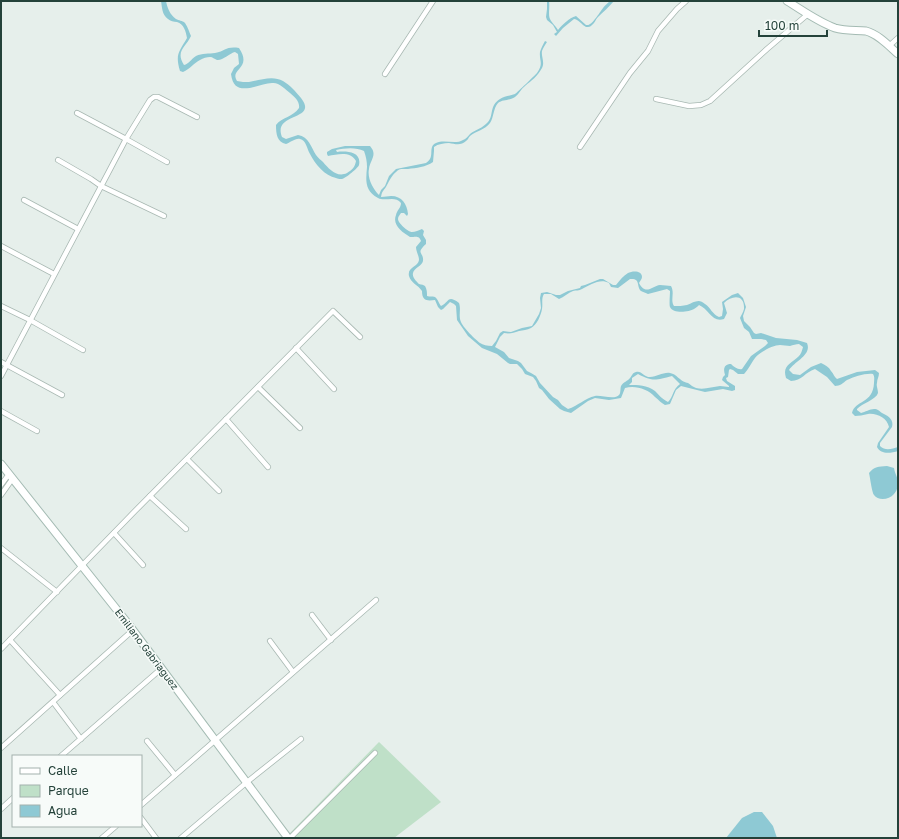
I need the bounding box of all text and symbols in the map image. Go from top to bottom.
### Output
scale bar [759,12,827,38]
text: 100 m [765,18,799,33]
street label: Emiliano Gabriaguez [113,606,181,692]
legend [12,755,142,827]
text: Calle [48,763,78,778]
text: Parque [48,783,89,798]
text: Agua [48,803,77,818]

